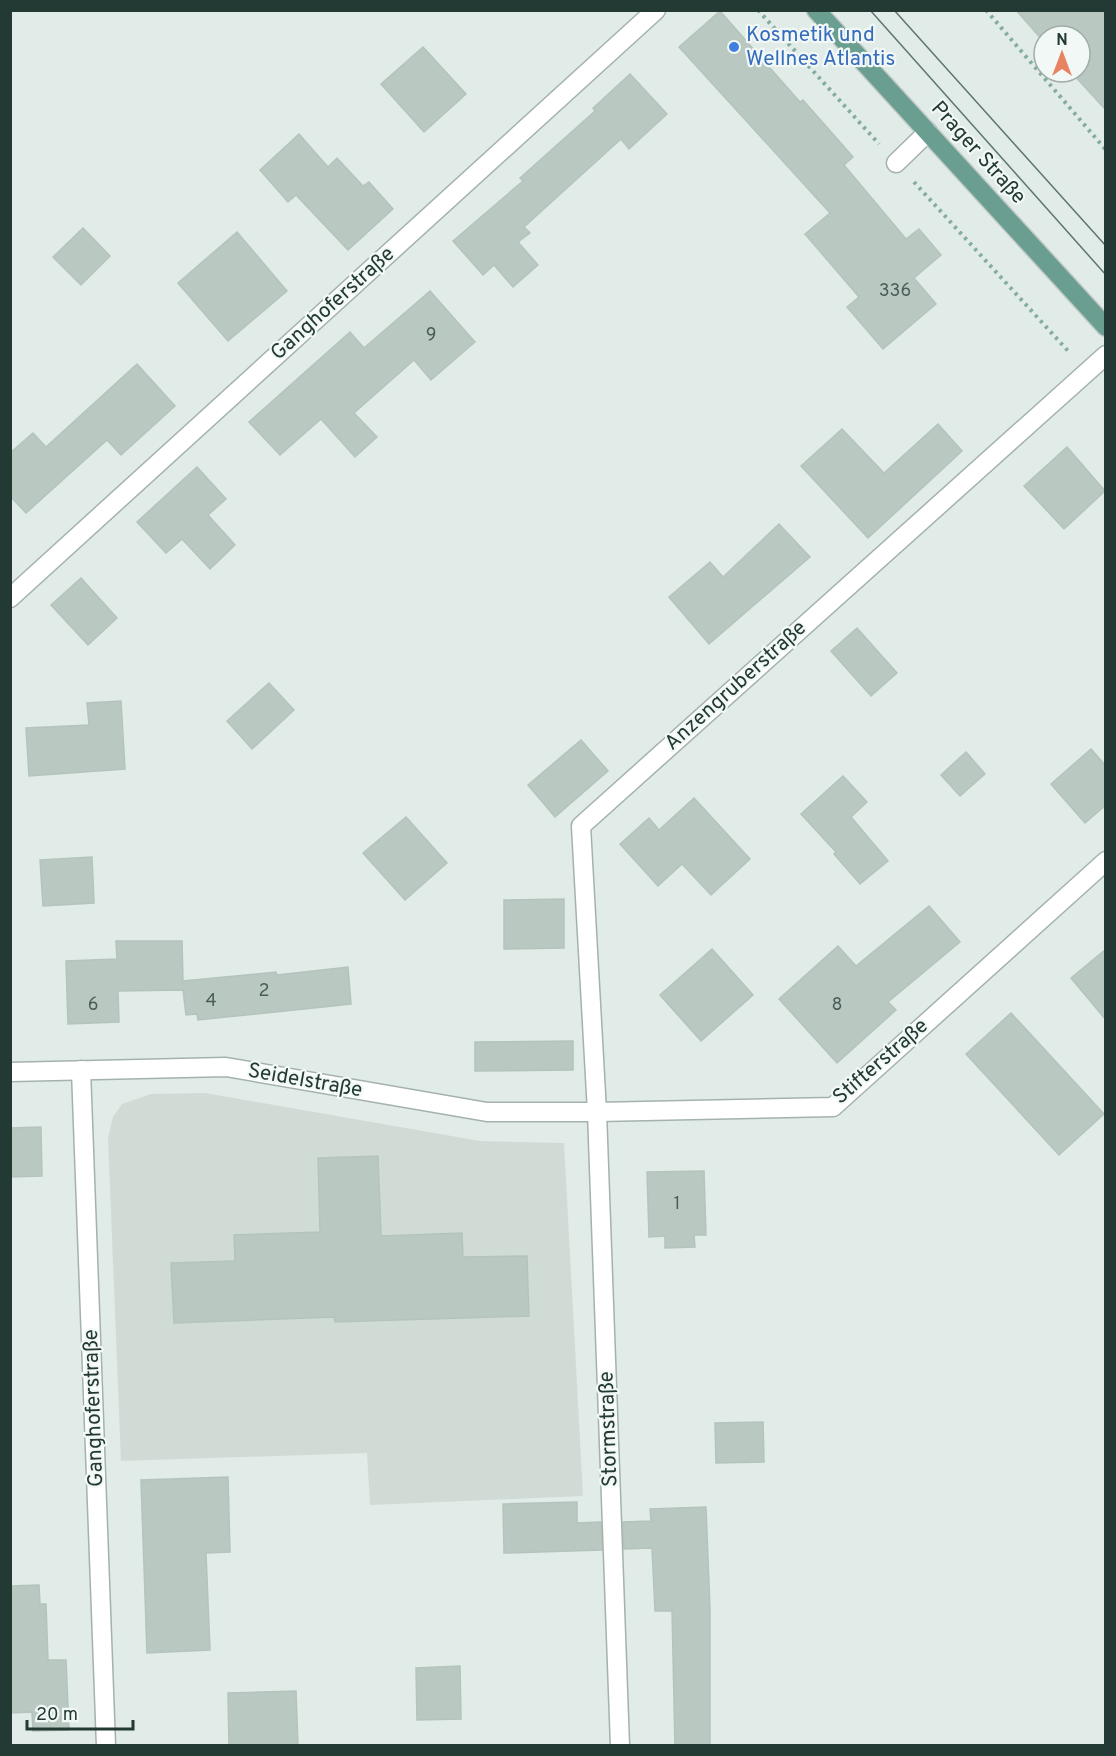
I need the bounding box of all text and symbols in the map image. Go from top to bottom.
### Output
place label: Kosmetik und Wellnes Atlantis [746,22,895,73]
north arrow [1032,24,1092,84]
text: N [1056,31,1068,51]
marker: Kosmetik und Wellnes Atlantis [727,40,741,54]
street label: Prager Straße [925,96,1031,210]
street label: Ganghoferstraße [265,241,401,367]
house number: 336 [879,280,911,303]
house number: 9 [426,324,436,347]
street label: Anzengruberstraße [659,615,813,757]
house number: 2 [258,980,270,1003]
house number: 4 [205,990,217,1013]
house number: 6 [88,994,98,1017]
house number: 8 [832,994,843,1017]
street label: Stifterstraße [828,1013,934,1111]
street label: Seidelstraße [246,1058,364,1104]
house number: 1 [674,1193,680,1216]
street label: Ganghoferstraße [78,1329,110,1487]
street label: Stormstraße [593,1371,625,1487]
scale bar [27,1693,134,1731]
text: 20 m [36,1704,78,1727]

